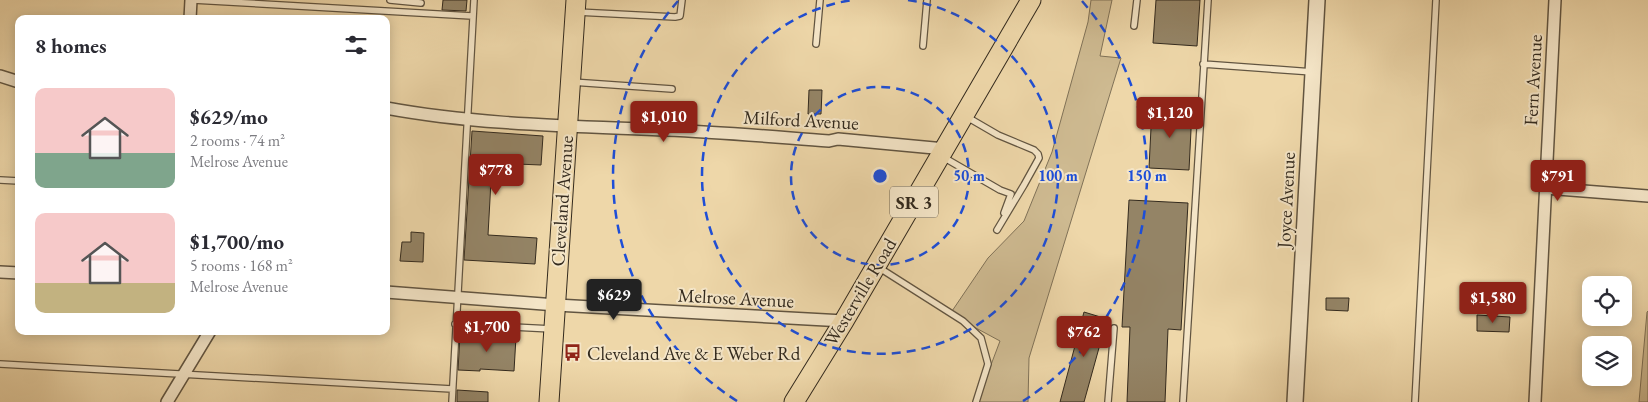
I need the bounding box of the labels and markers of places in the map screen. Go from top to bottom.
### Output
pin: $1,120 [1129,96,1211,139]
pin: $1,010 [623,100,705,143]
pin: $778 [466,154,526,196]
pin: $791 [1528,160,1588,202]
centre of rings [871,167,889,185]
pin: $629 [584,278,644,321]
pin: $1,580 [1452,282,1534,324]
pin: $1,700 [446,310,528,353]
pin: $762 [1054,316,1114,358]
place label: Cleveland Ave & E Weber Rd [587,341,801,366]
bus stop icon: Cleveland Ave & E Weber Rd [563,343,583,363]

